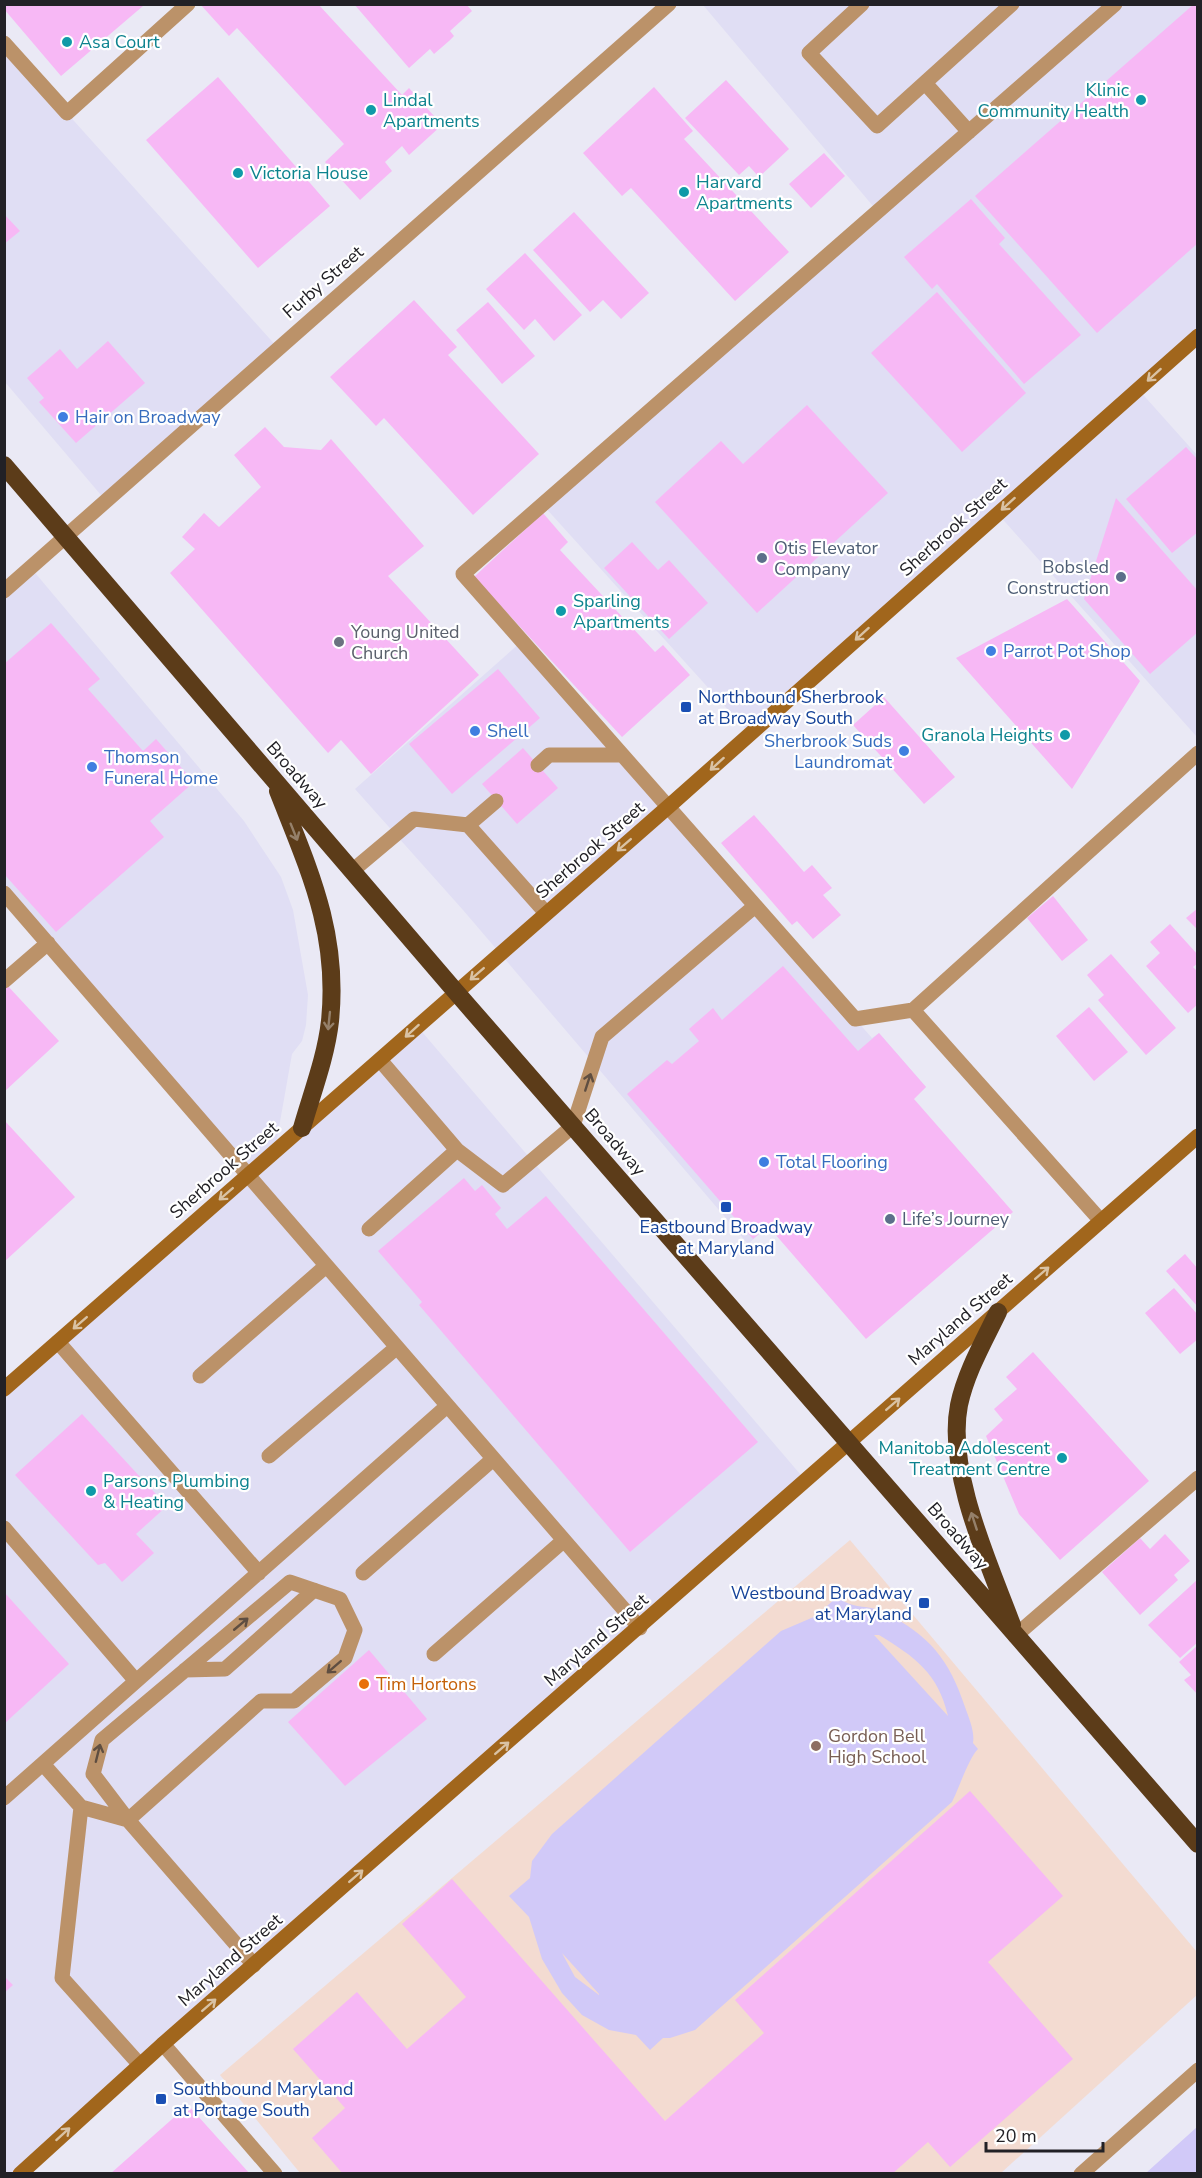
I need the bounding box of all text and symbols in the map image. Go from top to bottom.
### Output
place label: Asa Court [79,30,160,54]
marker: Asa Court [60,35,74,49]
place label: Klinic Community Health [977,78,1129,123]
place label: Lindal Apartments [383,88,480,133]
marker: Klinic Community Health [1134,93,1148,107]
marker: Lindal Apartments [364,103,378,117]
place label: Victoria House [249,161,368,185]
marker: Victoria House [231,166,245,180]
place label: Harvard Apartments [696,170,793,215]
marker: Harvard Apartments [677,185,691,199]
street label: Furby Street [278,240,369,324]
one-way arrow [1147,368,1162,382]
place label: Hair on Broadway [75,405,221,429]
marker: Hair on Broadway [56,410,70,424]
street label: Sherbrook Street [894,472,1012,582]
one-way arrow [1001,497,1016,511]
place label: Otis Elevator Company [774,536,879,581]
marker: Otis Elevator Company [755,551,769,565]
place label: Bobsled Construction [1007,555,1109,600]
marker: Bobsled Construction [1114,570,1128,584]
place label: Sparling Apartments [573,589,670,634]
marker: Sparling Apartments [554,604,568,618]
place label: Young United Church [350,620,460,665]
one-way arrow [855,627,870,641]
marker: Young United Church [332,635,346,649]
place label: Parrot Pot Shop [1003,639,1131,663]
marker: Parrot Pot Shop [984,644,998,658]
place label: Northbound Sherbrook at Broadway South [698,685,885,730]
marker: Northbound Sherbrook at Broadway South [679,700,693,714]
place label: Shell [487,719,529,743]
place label: Granola Heights [921,723,1053,747]
marker: Shell [468,724,482,738]
marker: Granola Heights [1058,728,1072,742]
place label: Sherbrook Suds Laundromat [764,729,893,774]
street label: Broadway [261,736,334,814]
marker: Sherbrook Suds Laundromat [897,744,911,758]
place label: Thomson Funeral Home [104,745,218,790]
one-way arrow [710,757,725,771]
marker: Thomson Funeral Home [85,760,99,774]
street label: Sherbrook Street [530,796,650,904]
one-way arrow [289,823,300,841]
one-way arrow [616,839,632,852]
one-way arrow [470,967,485,981]
one-way arrow [323,1011,334,1031]
one-way arrow [405,1024,420,1038]
one-way arrow [583,1073,594,1092]
street label: Broadway [579,1103,652,1181]
street label: Sherbrook Street [164,1116,284,1224]
place label: Total Flooring [776,1150,888,1174]
marker: Total Flooring [757,1155,771,1169]
one-way arrow [219,1187,234,1201]
marker: Eastbound Broadway at Maryland [719,1200,733,1214]
place label: Life’s Journey [902,1207,1010,1231]
marker: Life’s Journey [883,1212,897,1226]
place label: Eastbound Broadway at Maryland [640,1215,813,1260]
one-way arrow [1034,1266,1049,1280]
street label: Maryland Street [903,1267,1018,1371]
one-way arrow [73,1316,88,1330]
one-way arrow [886,1397,901,1411]
place label: Manitoba Adolescent Treatment Centre [879,1436,1051,1481]
marker: Manitoba Adolescent Treatment Centre [1055,1451,1069,1465]
place label: Parsons Plumbing & Heating [103,1469,250,1514]
marker: Parsons Plumbing & Heating [84,1484,98,1498]
street label: Broadway [922,1497,995,1575]
one-way arrow [968,1512,979,1531]
place label: Westbound Broadway at Maryland [731,1581,913,1626]
street label: Maryland Street [539,1588,654,1692]
marker: Westbound Broadway at Maryland [917,1596,931,1610]
one-way arrow [233,1617,249,1630]
one-way arrow [327,1660,342,1674]
place label: Tim Hortons [376,1672,477,1696]
marker: Tim Hortons [357,1677,371,1691]
place label: Gordon Bell High School [828,1724,927,1769]
marker: Gordon Bell High School [809,1739,823,1753]
one-way arrow [494,1741,509,1755]
one-way arrow [93,1744,105,1763]
one-way arrow [348,1869,363,1883]
street label: Maryland Street [173,1908,288,2012]
one-way arrow [201,1998,216,2012]
place label: Southbound Maryland at Portage South [173,2077,353,2122]
marker: Southbound Maryland at Portage South [154,2092,168,2106]
scale bar [986,2115,1103,2153]
text: 20 m [995,2124,1037,2148]
one-way arrow [55,2127,70,2141]

